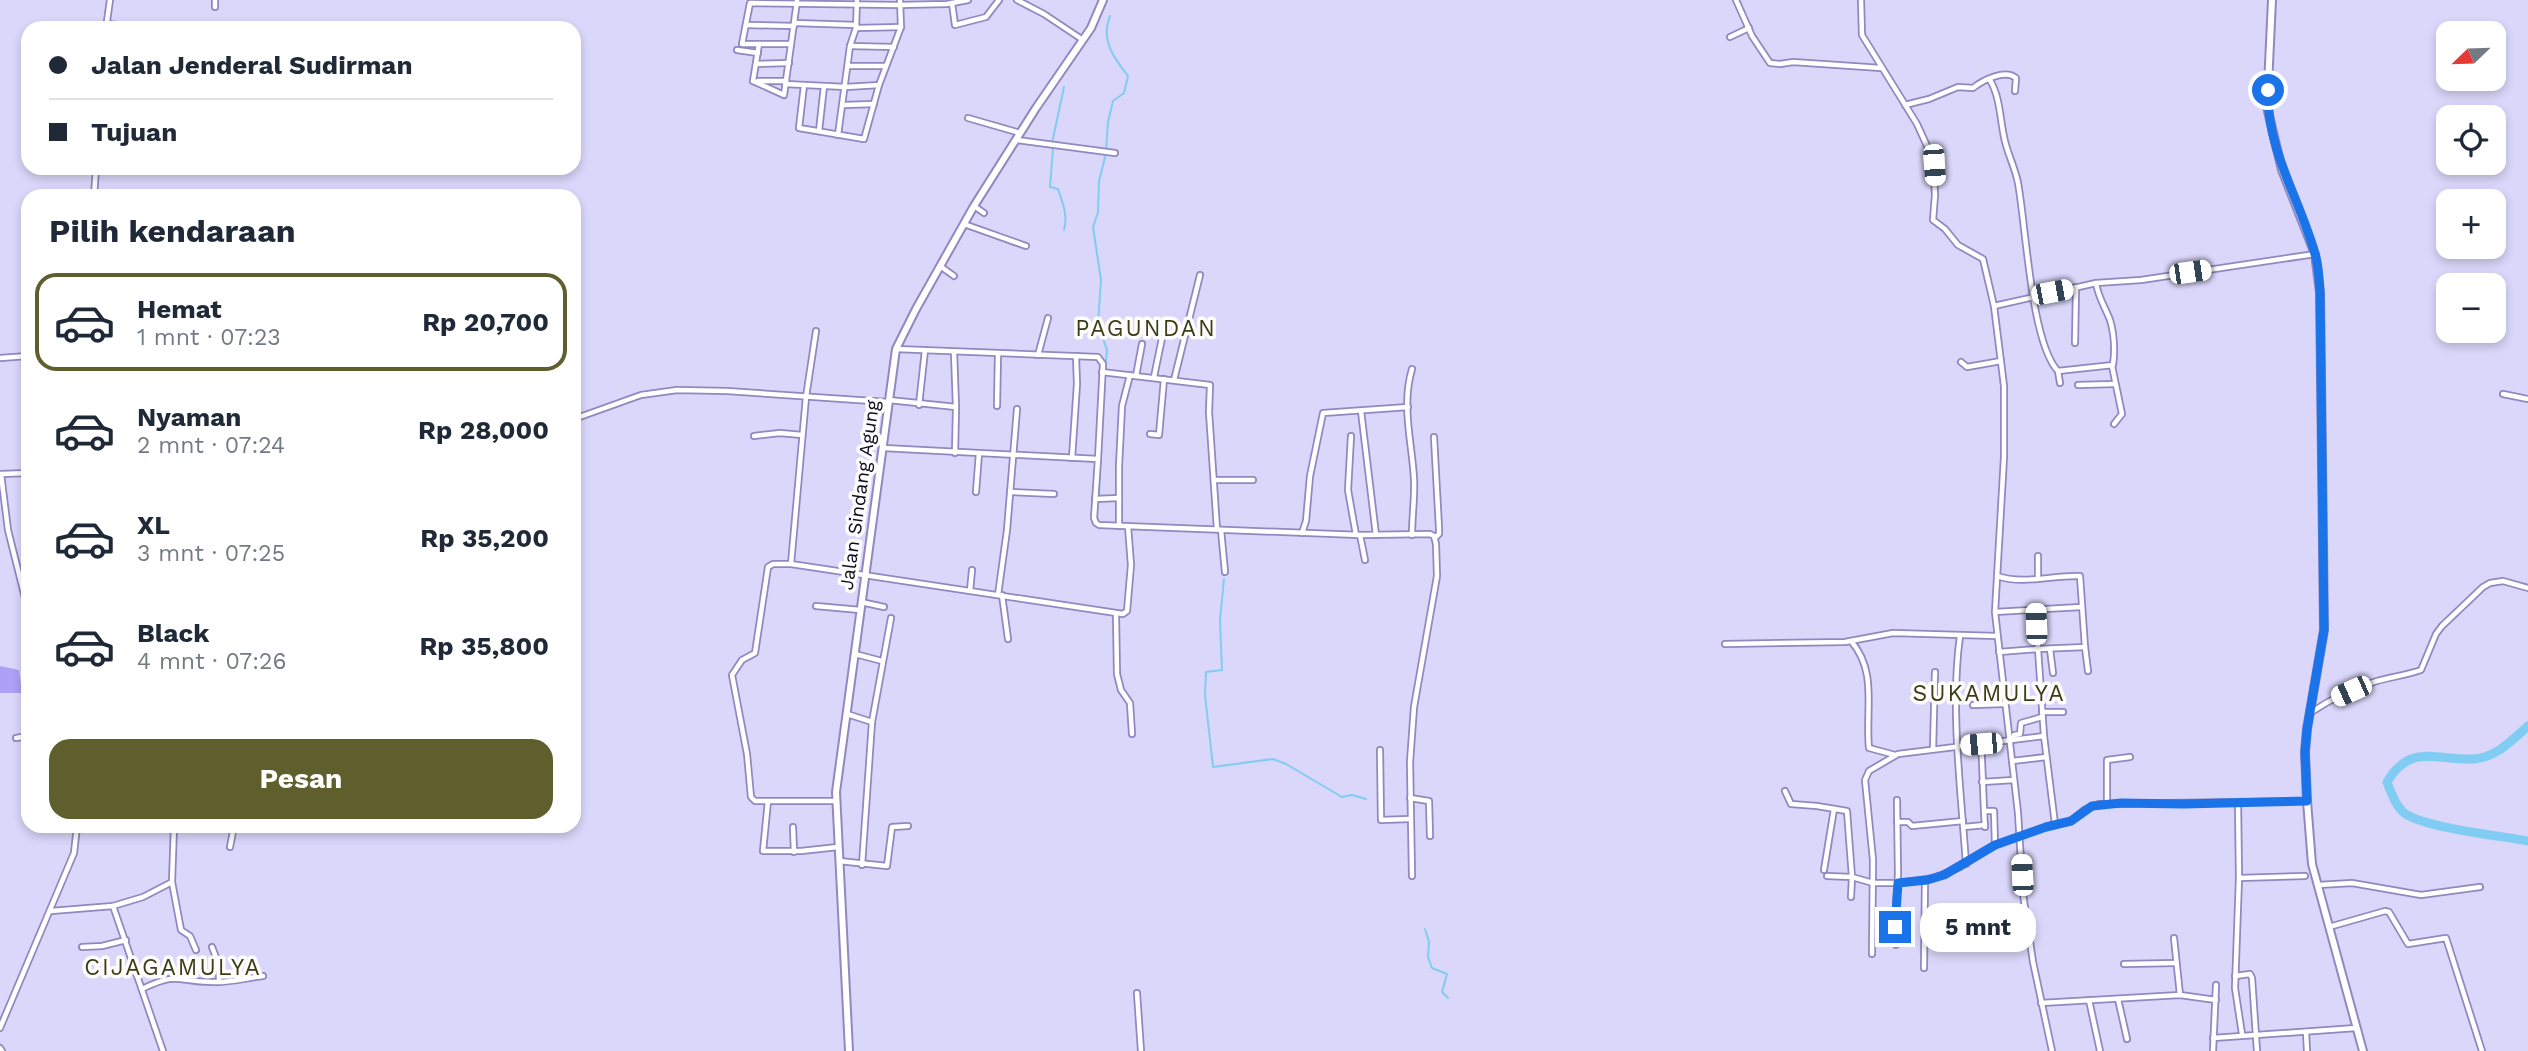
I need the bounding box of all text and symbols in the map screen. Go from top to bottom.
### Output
north arrow [2436,21,2506,91]
map controls [2436,21,2506,343]
text: Jalan Jenderal Sudirman [91,50,413,80]
route start [2252,74,2284,106]
button: locate [2436,105,2506,175]
text: Tujuan [91,117,177,147]
car [1923,143,1946,187]
button: + [2436,189,2506,259]
text: Pilih kendaraan [49,212,296,250]
car [2168,259,2213,285]
button: − [2436,273,2506,343]
car [2030,278,2075,306]
icon: car [53,291,116,354]
text: Hemat [137,294,222,324]
text: Rp 20,700 [422,307,549,337]
district label: PAGUNDAN [1075,315,1217,342]
text: 1 mnt · 07:23 [137,324,281,351]
street label: Jalan Sindang Agung [835,398,884,591]
icon: car [53,399,116,462]
text: Nyaman [137,402,241,432]
text: Rp 28,000 [418,415,549,445]
text: 2 mnt · 07:24 [137,432,285,459]
icon: car [53,507,116,570]
text: XL [137,510,170,540]
text: Rp 35,200 [420,523,549,553]
text: 3 mnt · 07:25 [137,540,285,567]
car [2025,603,2048,645]
icon: car [53,615,116,678]
text: Black [137,618,209,648]
text: Rp 35,800 [419,631,549,661]
text: 4 mnt · 07:26 [137,648,286,675]
car [2328,673,2375,709]
district label: SUKAMULYA [1912,680,2066,707]
car [1960,732,2003,756]
button: Pesan [49,739,553,819]
car [2011,853,2034,897]
callout: 5 mnt [1920,902,2035,951]
route end [1879,911,1911,943]
text: 5 mnt [1945,914,2011,941]
district label: CIJAGAMULYA [84,954,262,981]

